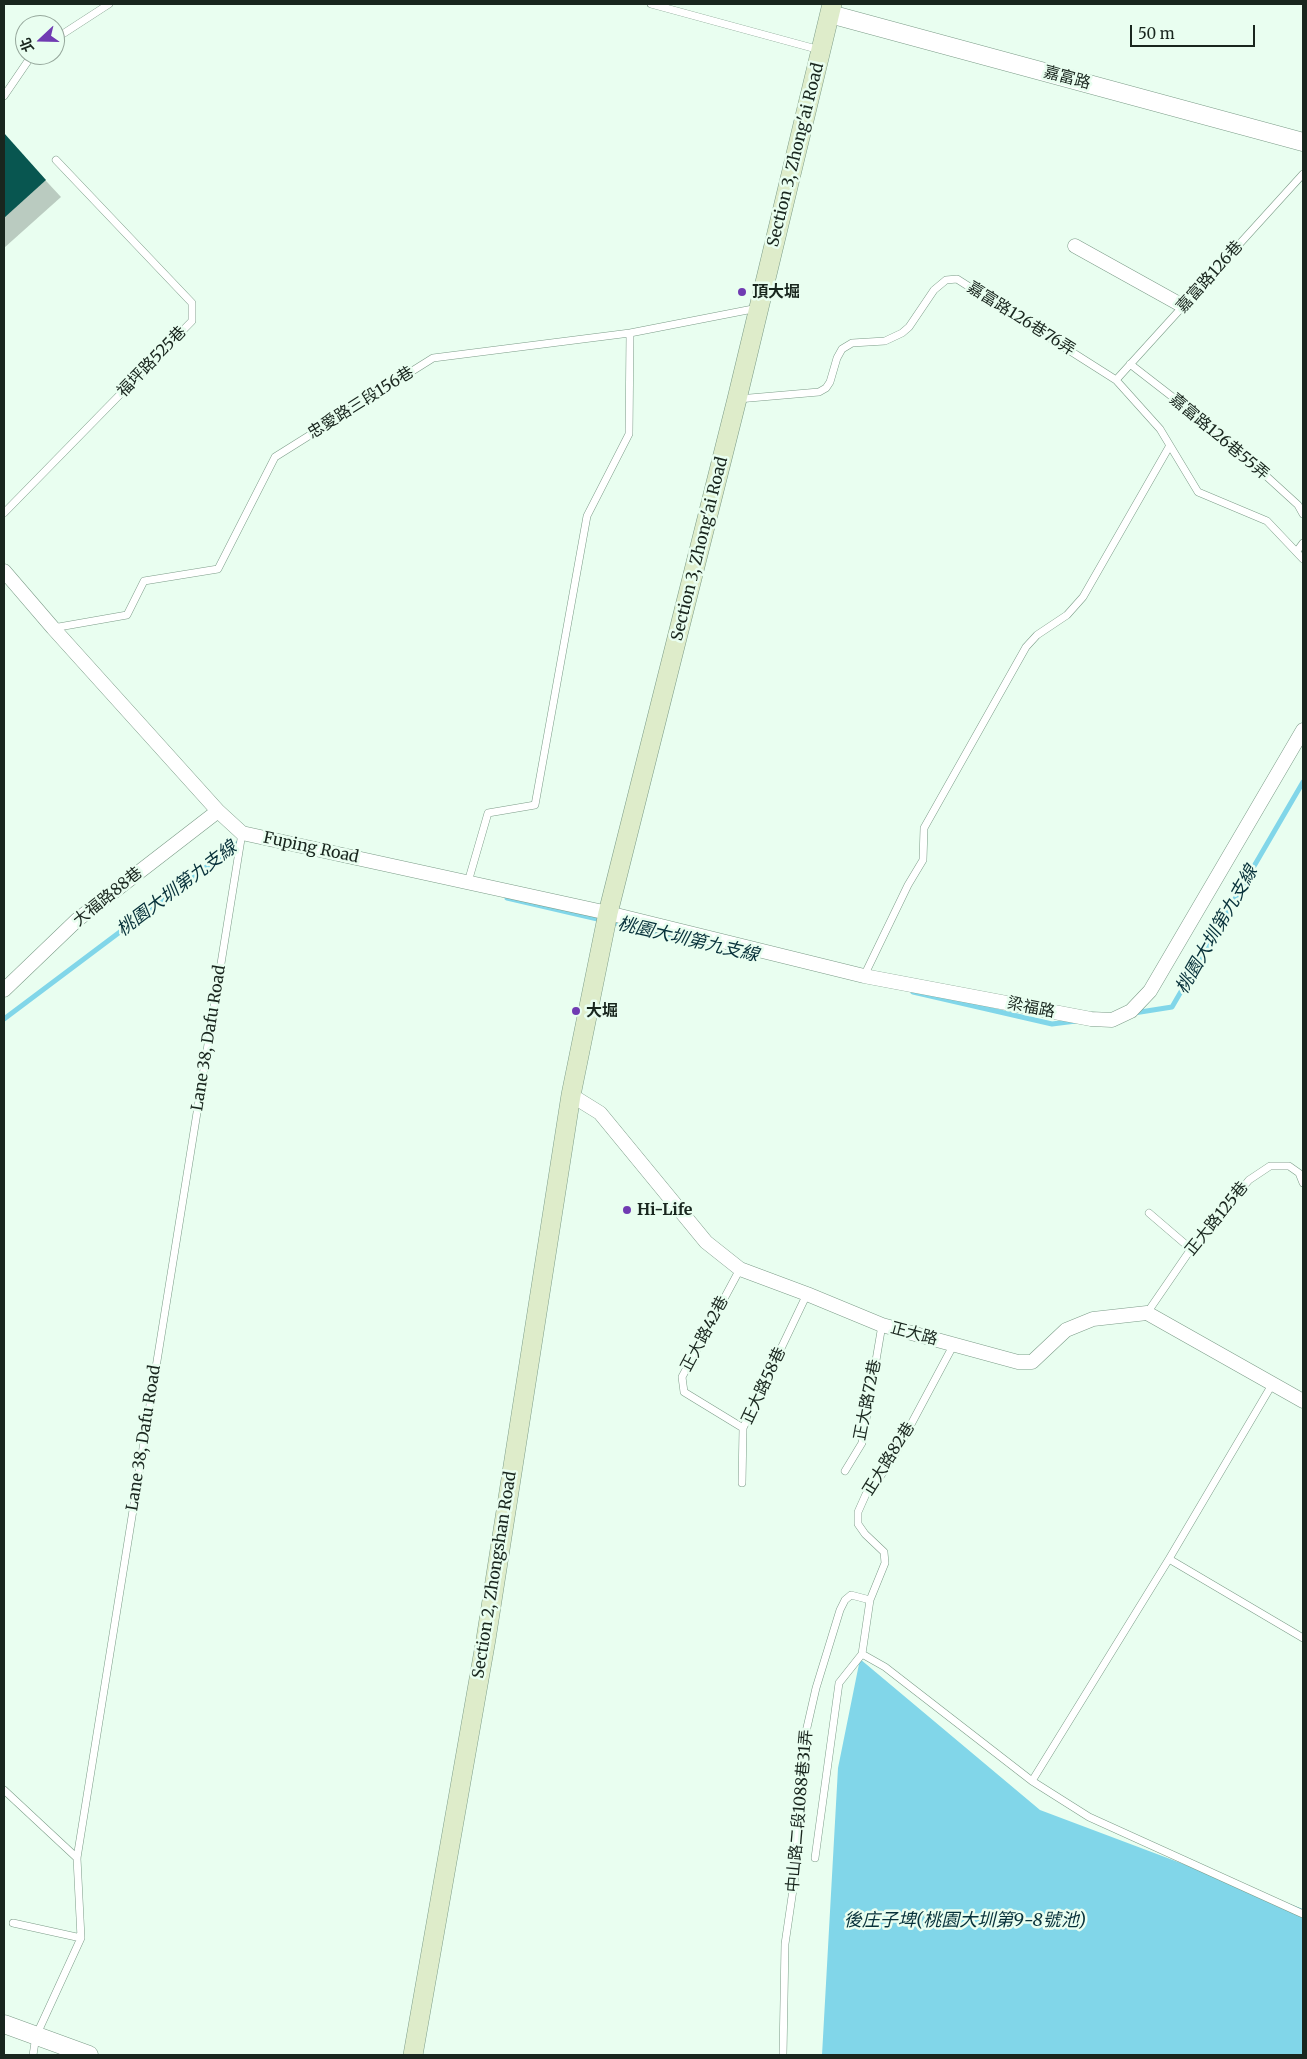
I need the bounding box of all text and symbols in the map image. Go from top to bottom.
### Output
north arrow [15,15,65,65]
scale bar [1132,15,1257,47]
text: 50 m [1138,24,1175,43]
text: 北 [16,35,38,55]
street label: Section 3, Zhong'ai Road [764,61,828,249]
street label: 嘉富路 [1041,63,1093,93]
street label: 嘉富路126巷 [1173,237,1247,317]
street label: 嘉富路126巷76弄 [963,278,1079,360]
place label: 頂大堀 [752,282,800,302]
marker: 頂大堀 [736,286,748,298]
street label: 福坪路525巷 [114,323,190,401]
street label: 忠愛路三段156巷 [304,363,418,443]
street label: 嘉富路126巷55弄 [1165,390,1273,484]
street label: Section 3, Zhong'ai Road [668,455,732,643]
street label: Fuping Road [262,829,360,867]
water label: 桃園大圳第九支線 [113,837,241,941]
water label: 桃園大圳第九支線 [1172,862,1262,998]
street label: 大福路88巷 [70,863,146,931]
water label: 桃園大圳第九支線 [615,913,761,967]
street label: Lane 38, Dafu Road [188,964,230,1112]
street label: 梁福路 [1006,994,1056,1022]
place label: 大堀 [586,1001,618,1021]
marker: 大堀 [570,1005,582,1017]
street label: 正大路125巷 [1181,1178,1253,1260]
place label: Hi-Life [637,1200,692,1220]
marker: Hi-Life [621,1204,633,1216]
street label: 正大路42巷 [677,1293,733,1375]
street label: 正大路 [888,1319,940,1349]
street label: 正大路58巷 [738,1345,790,1427]
street label: 正大路72巷 [851,1358,885,1442]
street label: Lane 38, Dafu Road [123,1364,165,1512]
street label: 正大路82巷 [859,1419,919,1499]
street label: Section 2, Zhongshan Road [469,1470,521,1680]
street label: 中山路二段1088巷31弄 [783,1729,817,1893]
water label: 後庄子埤(桃園大圳第9-8號池) [844,1910,1086,1932]

